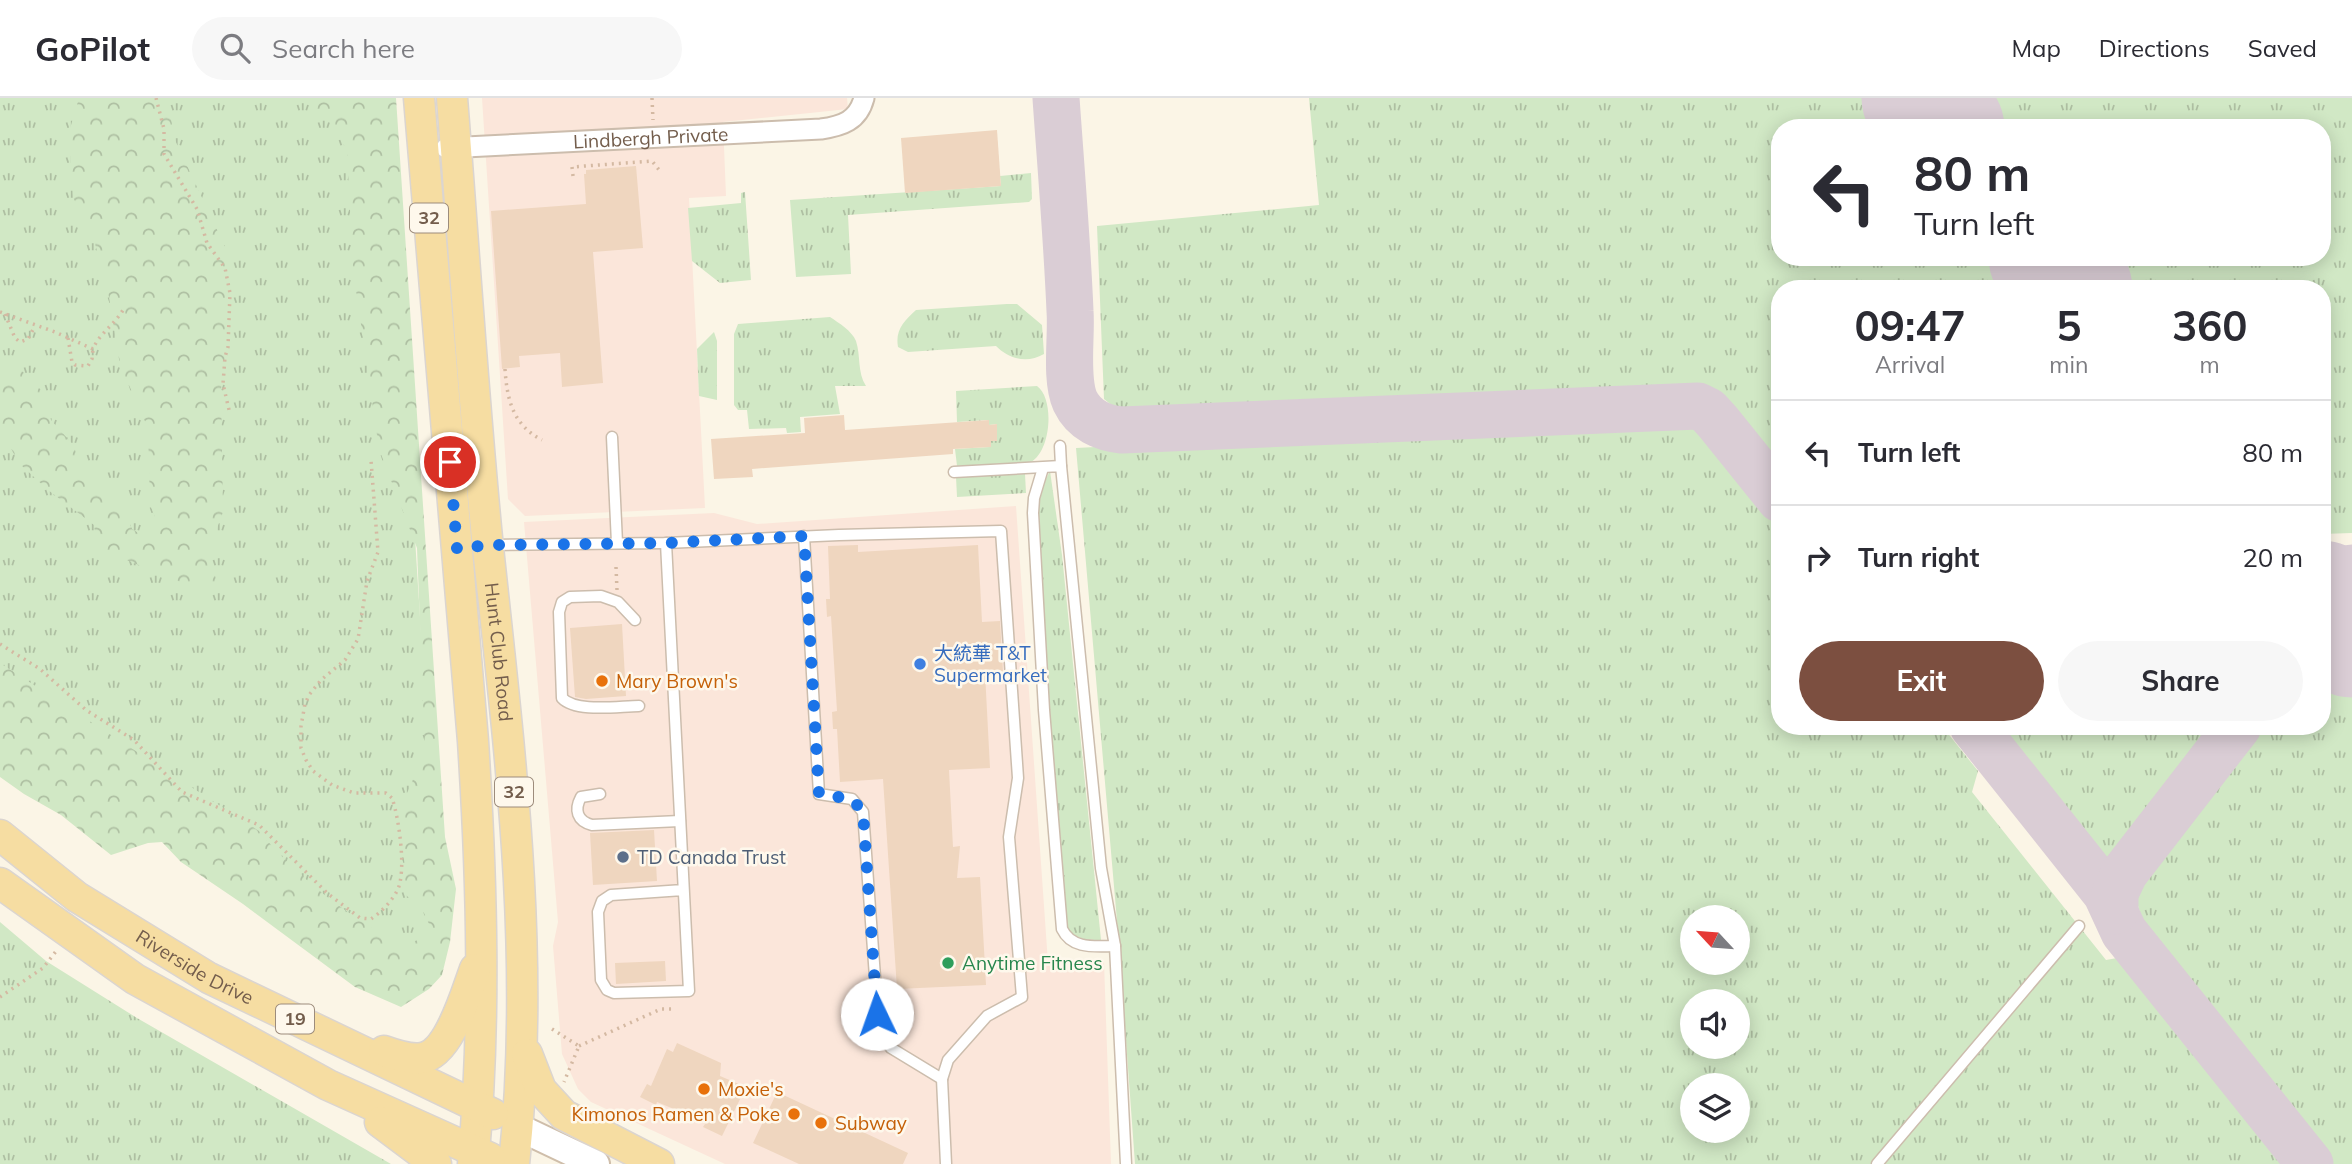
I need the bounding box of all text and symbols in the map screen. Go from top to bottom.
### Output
search box [192,17,682,80]
text: GoPilot [35,28,150,69]
icon: search [216,29,254,67]
text: Search here [272,32,415,65]
text: Map [2011,33,2061,63]
text: Directions [2099,33,2210,63]
text: Saved [2248,33,2317,63]
street label: Lindbergh Private [573,122,729,154]
text: 80 m [1914,142,2030,203]
icon: left [1799,147,1890,238]
text: Turn left [1914,203,2034,243]
road number: 32 [410,204,448,232]
text: 09:47 [1855,299,1966,352]
text: 5 [2056,299,2081,352]
text: 360 [2172,299,2247,352]
text: Arrival [1875,350,1945,379]
text: min [2049,350,2088,379]
text: m [2200,350,2220,379]
pin [420,432,480,492]
icon: left [1799,434,1837,472]
text: Turn left [1858,436,1960,469]
text: 80 m [2242,436,2303,469]
icon: arrive [431,443,469,481]
icon: right [1799,539,1837,577]
text: Turn right [1858,541,1979,574]
text: 20 m [2242,541,2303,574]
street label: Hunt Club Road [480,581,518,723]
place label: 大統華 T&T Supermarket [934,641,1047,687]
button: Exit [1799,641,2044,721]
button: Share [2058,641,2303,721]
marker: 大統華 T&T Supermarket [912,656,928,672]
place label: Mary Brown's [616,669,738,693]
marker: Mary Brown's [594,673,610,689]
road number: 32 [495,778,533,806]
place label: TD Canada Trust [637,845,786,869]
marker: TD Canada Trust [615,849,631,865]
north arrow [1680,905,1750,975]
map controls [1680,905,1750,1143]
street label: Riverside Drive [132,924,257,1010]
place label: Anytime Fitness [962,951,1103,975]
marker: Anytime Fitness [940,955,956,971]
position arrow [840,977,914,1051]
button: sound [1680,989,1750,1059]
road number: 19 [276,1004,314,1034]
button: layers [1680,1073,1750,1143]
place label: Moxie's [718,1077,784,1101]
marker: Moxie's [696,1081,712,1097]
place label: Kimonos Ramen & Poke [572,1102,780,1126]
marker: Kimonos Ramen & Poke [786,1106,802,1122]
place label: Subway [835,1111,907,1135]
marker: Subway [813,1115,829,1131]

